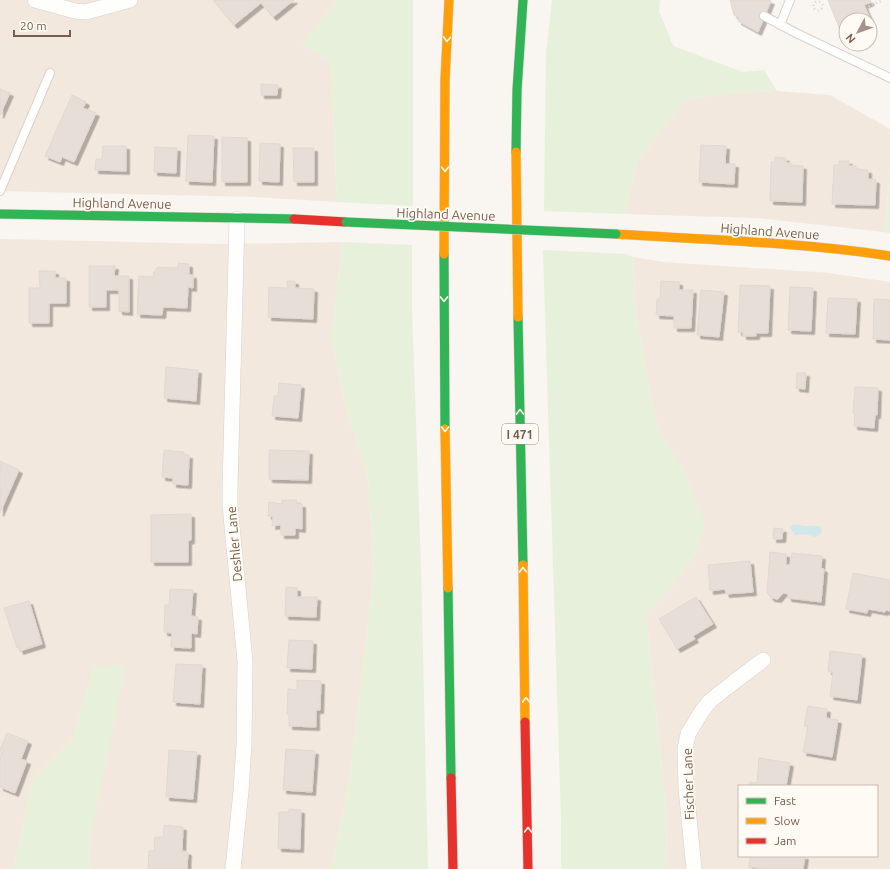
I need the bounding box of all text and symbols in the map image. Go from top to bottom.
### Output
scale bar [14,12,70,38]
north arrow [838,12,878,52]
text: 20 m [20,19,47,32]
text: N [843,32,858,46]
one-way arrow [443,36,452,42]
one-way arrow [441,166,449,172]
street label: Highland Avenue [72,195,172,211]
street label: Highland Avenue [396,205,496,223]
street label: Highland Avenue [720,221,820,241]
one-way arrow [440,296,448,302]
one-way arrow [516,409,524,415]
road number: I 471 [502,424,538,444]
one-way arrow [441,426,449,432]
street label: Deshler Lane [224,506,244,582]
one-way arrow [519,567,527,573]
one-way arrow [521,697,530,703]
street label: Fischer Lane [680,748,696,820]
legend [738,785,878,857]
text: Fast [774,794,796,807]
text: Slow [774,814,800,827]
one-way arrow [524,827,532,833]
text: Jam [774,834,796,847]

